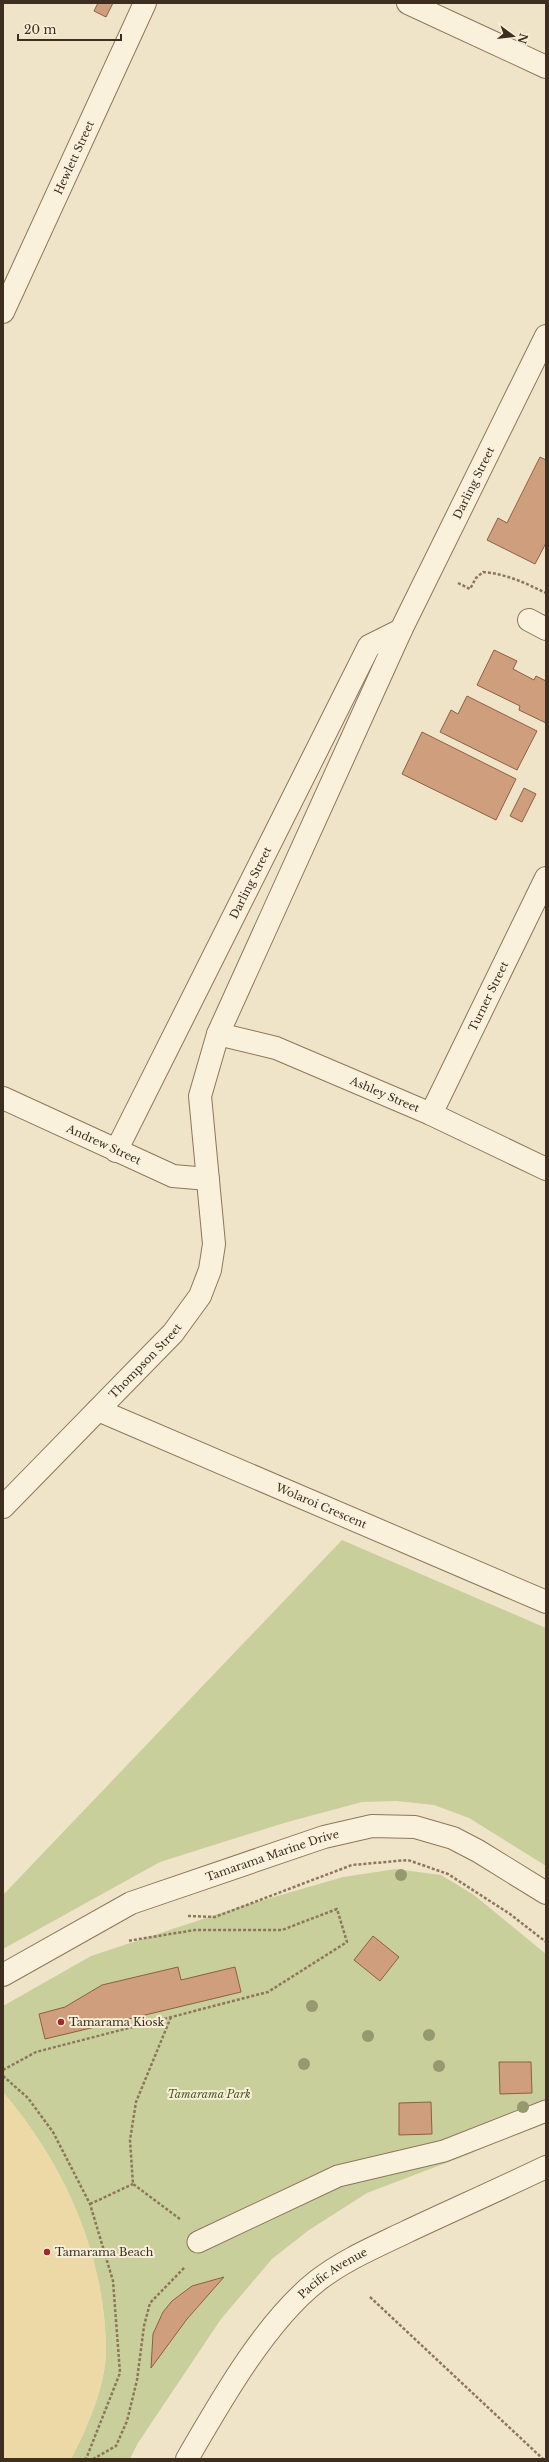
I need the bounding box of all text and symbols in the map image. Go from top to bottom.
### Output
scale bar [18,16,121,42]
north arrow [493,16,533,56]
text: 20 m [24,22,56,37]
text: N [514,32,531,46]
street label: Hewlett Street [51,118,97,197]
street label: Darling Street [450,444,498,521]
street label: Darling Street [226,844,275,921]
street label: Turner Street [465,958,512,1033]
street label: Ashley Street [347,1073,422,1116]
street label: Andrew Street [64,1121,144,1168]
street label: Thompson Street [106,1320,185,1401]
street label: Wolaroi Crescent [273,1480,370,1532]
street label: Tamarama Marine Drive [204,1827,340,1884]
place label: Tamarama Kiosk [69,2015,164,2029]
marker: Tamarama Kiosk [56,2017,66,2027]
park label: Tamarama Park [167,2087,251,2101]
place label: Tamarama Beach [55,2245,154,2259]
street label: Pacific Avenue [295,2245,370,2301]
marker: Tamarama Beach [42,2247,52,2257]

